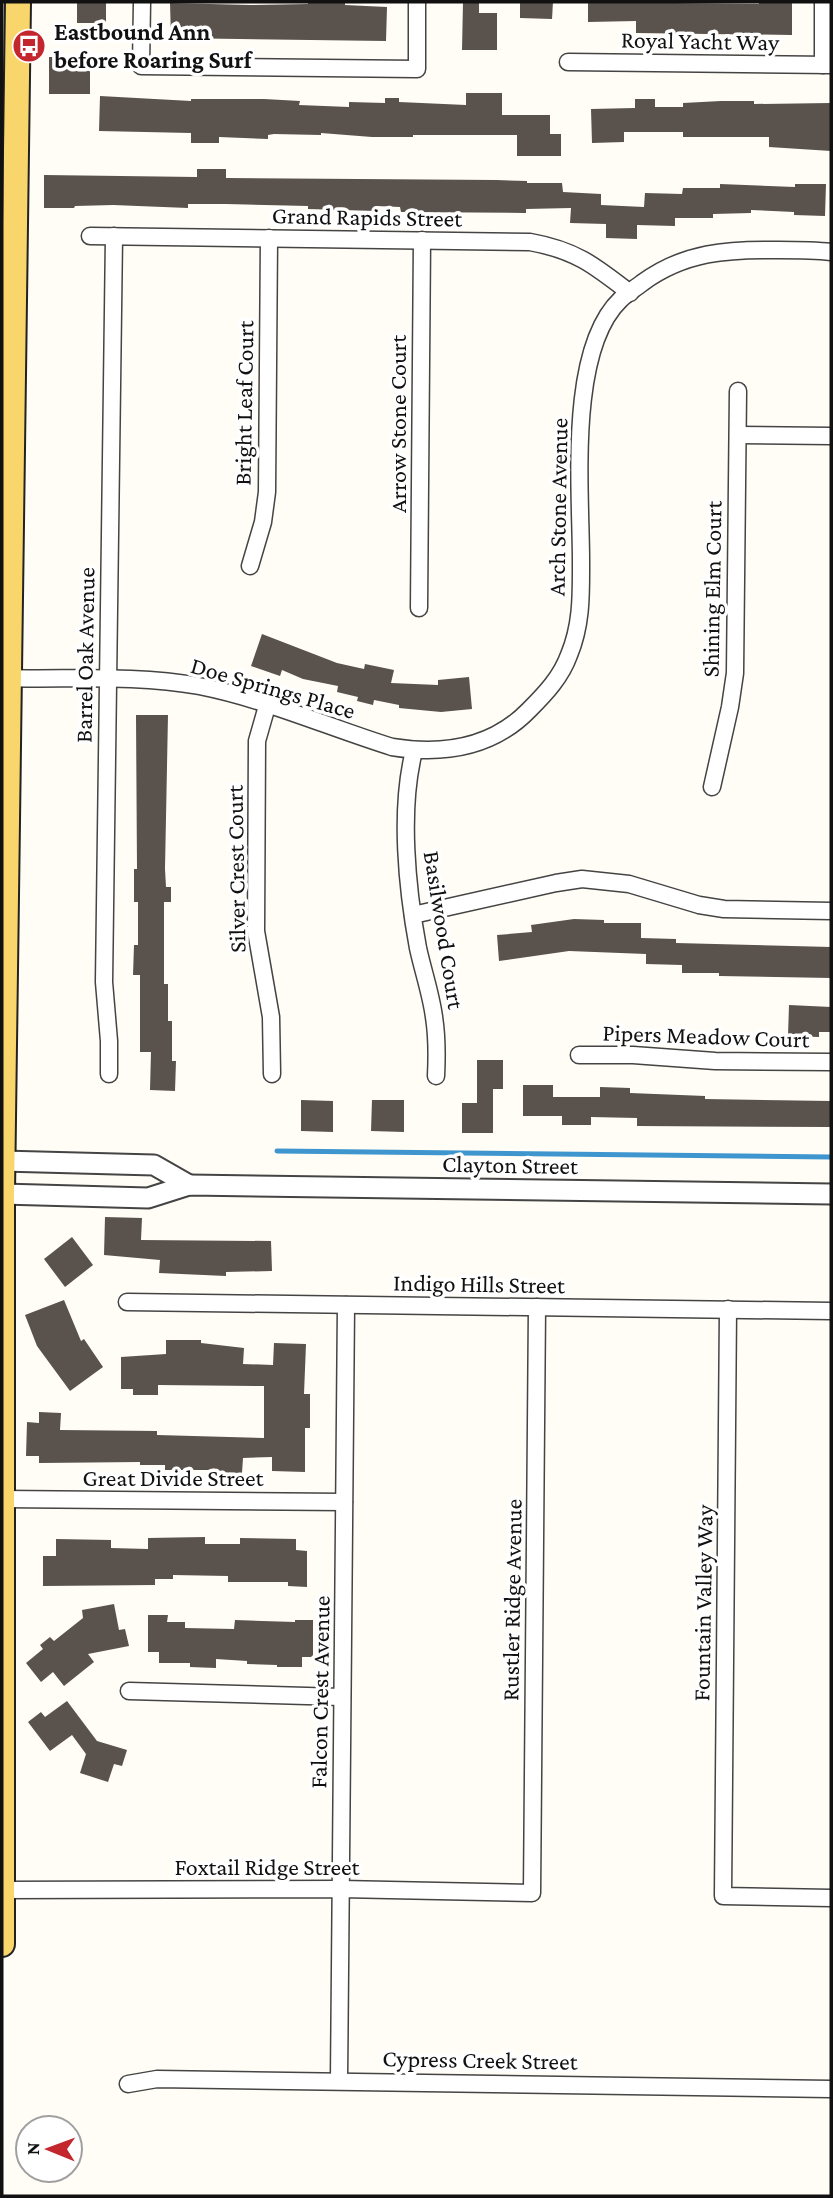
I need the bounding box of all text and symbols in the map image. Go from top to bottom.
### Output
place label: Eastbound Ann before Roaring Surf [53,18,254,73]
street label: Royal Yacht Way [621,26,780,55]
bus stop icon: Eastbound Ann before Roaring Surf [10,27,48,65]
street label: Grand Rapids Street [272,201,463,232]
street label: Bright Leaf Court [229,319,258,486]
street label: Arrow Stone Court [384,334,411,513]
street label: Arch Stone Avenue [542,418,573,596]
street label: Shining Elm Court [696,499,727,678]
street label: Barrel Oak Avenue [69,567,100,743]
street label: Doe Springs Place [188,651,358,724]
street label: Silver Crest Court [221,784,250,953]
street label: Basilwood Court [419,849,470,1012]
street label: Pipers Meadow Court [602,1018,811,1053]
street label: Clayton Street [442,1150,579,1179]
street label: Indigo Hills Street [393,1269,566,1299]
street label: Great Divide Street [83,1464,264,1491]
street label: Rustler Ridge Avenue [496,1499,527,1701]
street label: Fountain Valley Way [687,1503,718,1702]
street label: Falcon Crest Avenue [304,1595,335,1789]
street label: Foxtail Ridge Street [175,1853,361,1880]
street label: Cypress Creek Street [382,2044,579,2075]
north arrow [14,2114,84,2184]
text: N [22,2142,43,2155]

